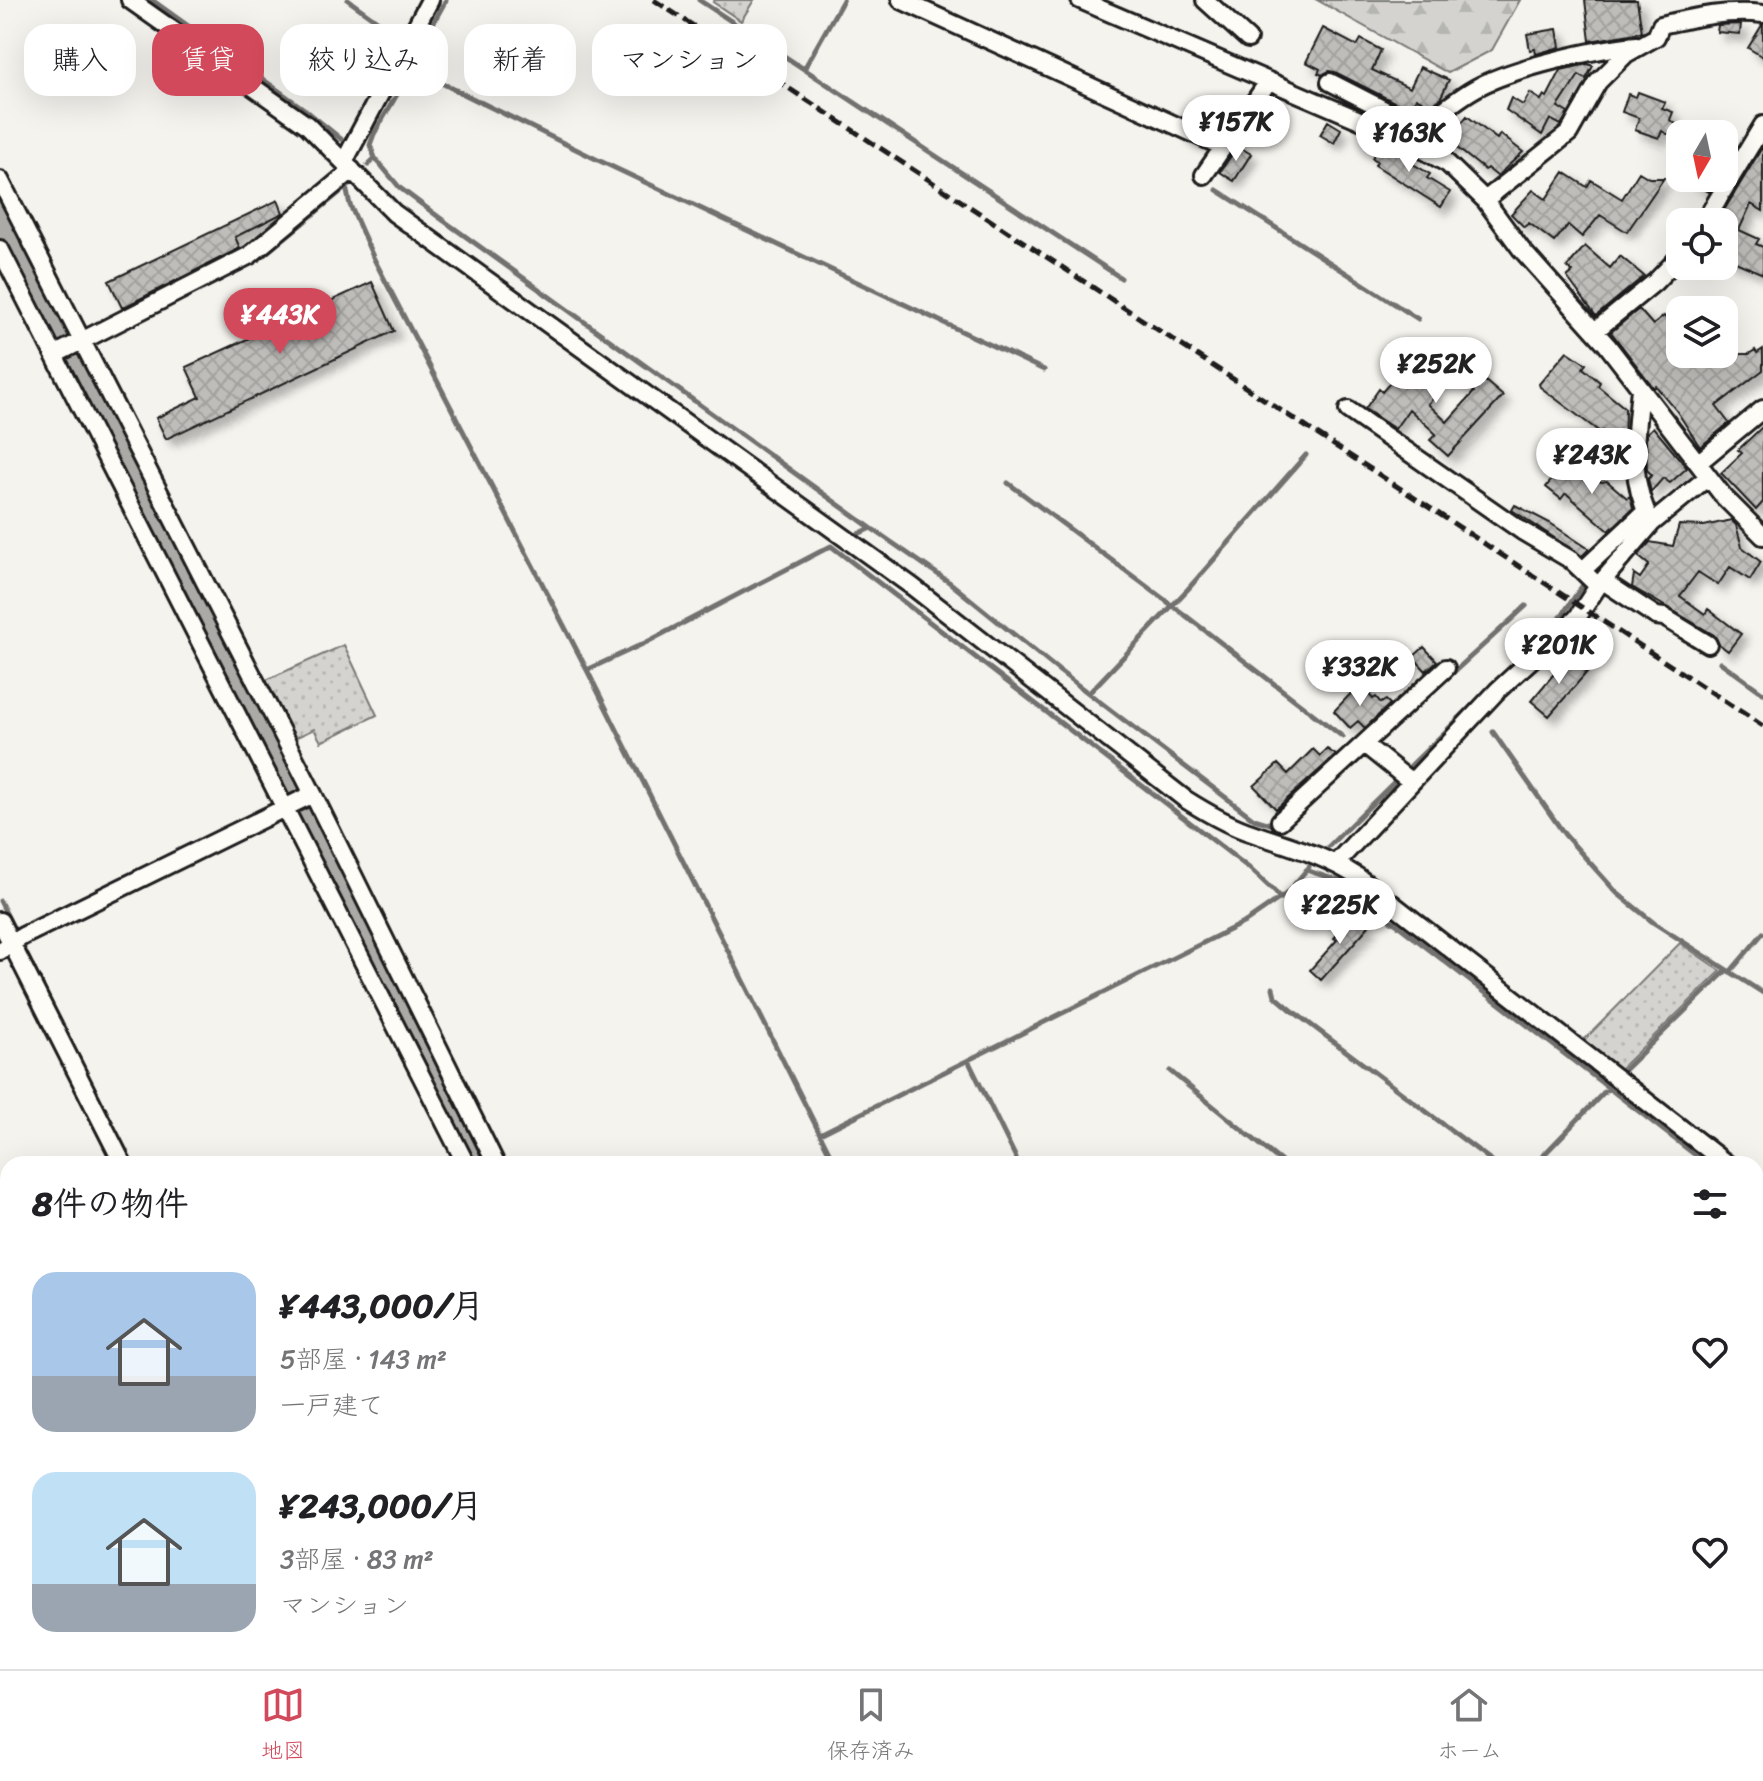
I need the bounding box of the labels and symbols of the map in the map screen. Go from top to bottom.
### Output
pin: ¥157K [1180,95,1292,163]
pin: ¥163K [1353,106,1465,174]
north arrow [1666,120,1738,192]
pin: ¥443K [224,288,336,356]
pin: ¥252K [1380,337,1492,405]
pin: ¥243K [1536,428,1648,496]
pin: ¥201K [1503,618,1615,686]
pin: ¥332K [1304,640,1416,708]
pin: ¥225K [1284,878,1396,946]

